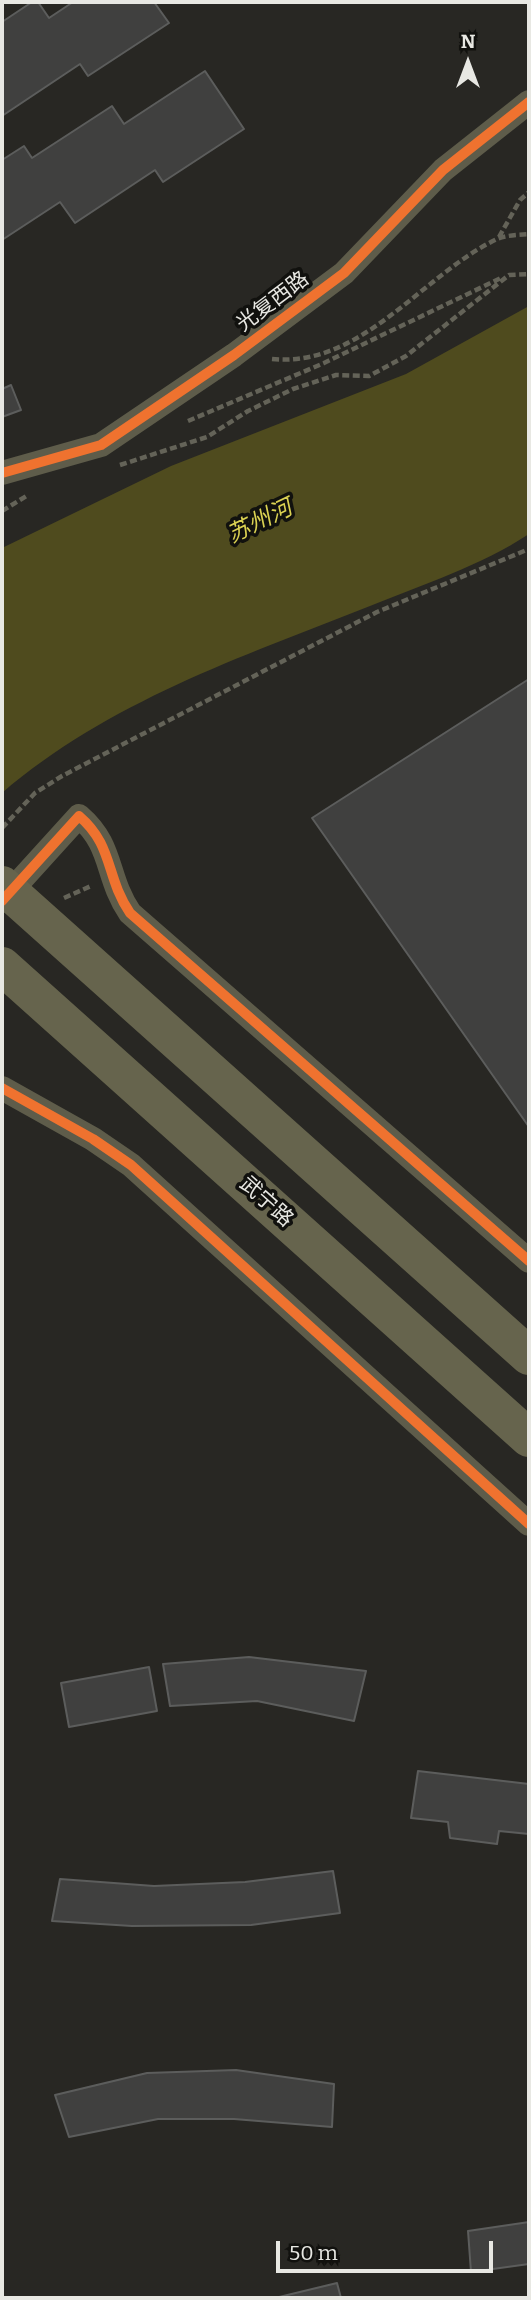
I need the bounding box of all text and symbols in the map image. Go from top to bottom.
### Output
north arrow [433,28,503,98]
text: N [461,30,475,53]
street label: 光复西路 [232,267,314,337]
water label: 苏州河 [223,494,297,550]
street label: 武宁路 [234,1172,298,1232]
scale bar [279,2226,496,2270]
text: 50 m [289,2240,338,2266]

